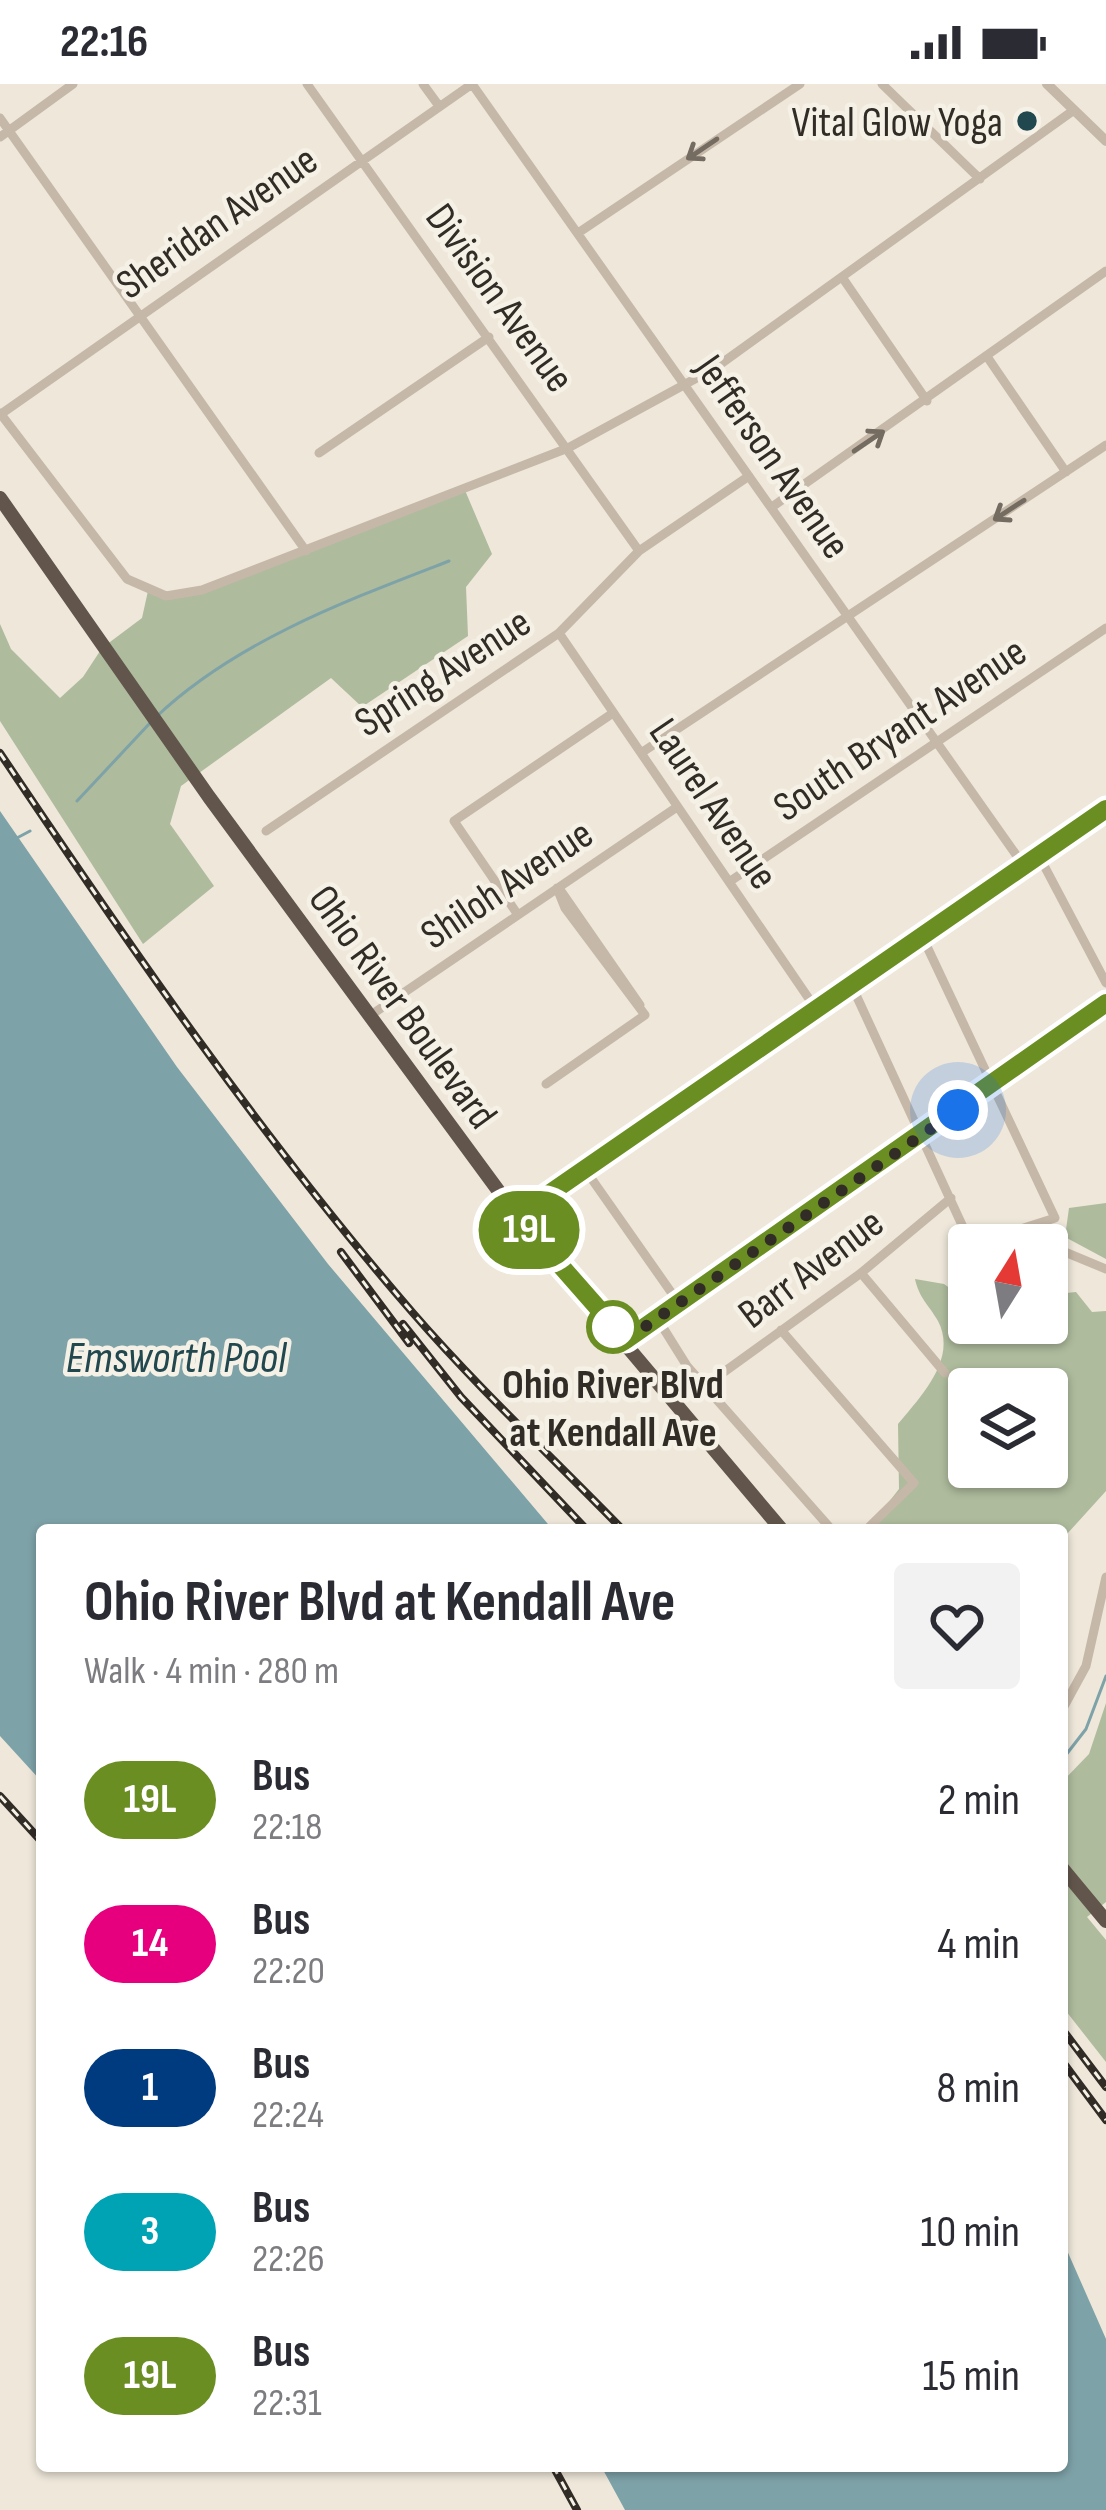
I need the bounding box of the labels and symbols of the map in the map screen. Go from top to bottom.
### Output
place label: Vital Glow Yoga [792,98,1003,149]
marker: Vital Glow Yoga [1014,108,1040,134]
street label: Sheridan Avenue [107,135,328,311]
one-way arrow [686,136,720,161]
street label: Division Avenue [414,194,584,403]
street label: Jefferson Avenue [683,345,861,569]
one-way arrow [851,429,885,454]
one-way arrow [992,497,1026,522]
street label: Spring Avenue [346,597,541,749]
street label: South Bryant Avenue [764,627,1036,833]
street label: Laurel Avenue [637,709,789,899]
street label: Shiloh Avenue [412,809,603,961]
street label: Ohio River Boulevard [297,876,507,1139]
your location [928,1080,988,1140]
line badge: 19L [460,1191,598,1269]
street label: Barr Avenue [729,1198,894,1340]
north arrow [948,1224,1068,1344]
marker: Ohio River Blvd at Kendall Ave [588,1302,638,1352]
water label: Emsworth Pool [66,1331,288,1386]
place label: Ohio River Blvd at Kendall Ave [502,1360,724,1459]

